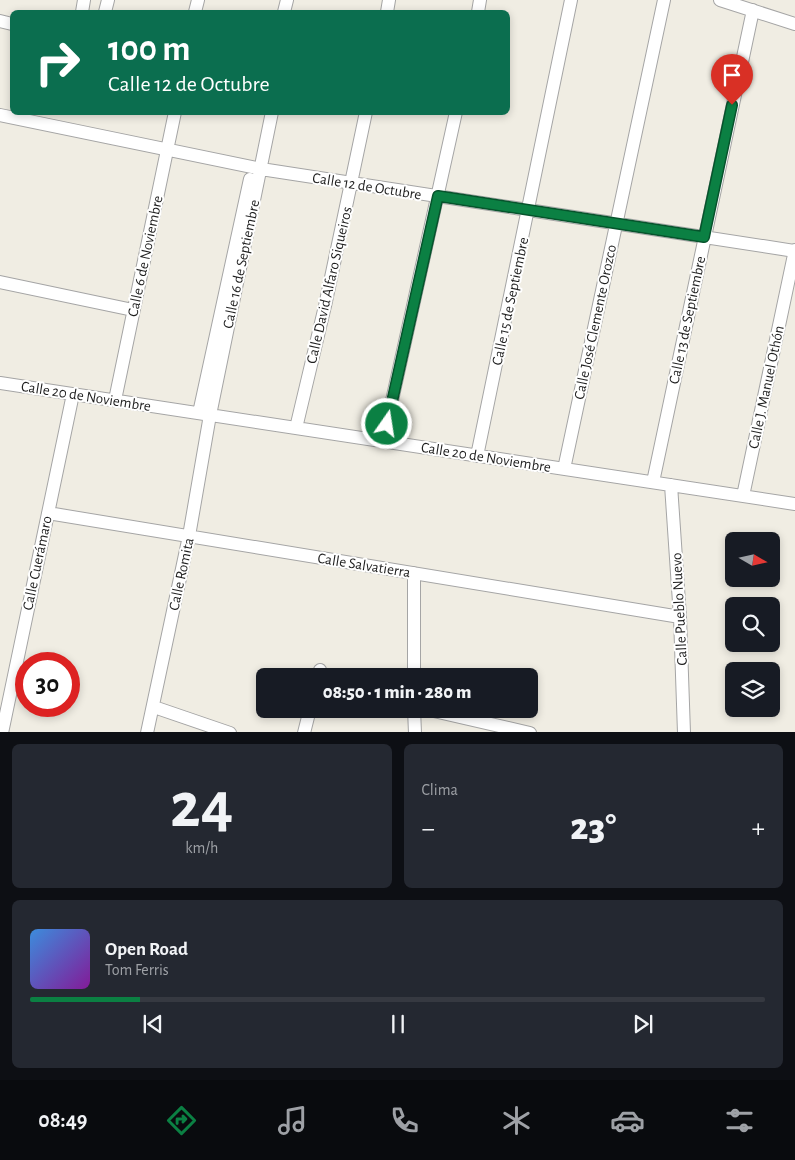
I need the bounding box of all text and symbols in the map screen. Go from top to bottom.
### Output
icon: right [25,30,90,95]
text: 100 m [108,32,191,67]
pin [711,54,753,105]
icon: arrive [718,61,746,89]
text: Calle 12 de Octubre [108,73,270,95]
street label: Calle 12 de Octubre [311,170,423,203]
street label: Calle 6 de Noviembre [125,194,166,318]
street label: Calle 16 de Septiembre [220,198,262,330]
street label: Calle David Alfaro Siqueiros [304,205,355,365]
street label: Calle 15 de Septiembre [490,236,531,367]
street label: Calle José Clemente Orozco [572,243,619,401]
street label: Calle 13 de Septiembre [667,255,708,385]
street label: Calle J. Manuel Othón [746,324,787,450]
street label: Calle 20 de Noviembre [20,379,152,414]
position arrow [360,397,412,449]
street label: Calle 20 de Noviembre [420,440,552,475]
street label: Calle Cuerámaro [20,515,55,612]
north arrow [725,532,780,588]
map controls [725,532,780,717]
street label: Calle Romita [166,536,197,612]
street label: Calle Salvatierra [316,551,411,580]
street label: Calle Pueblo Nuevo [669,552,690,666]
button: search [725,597,780,652]
speed limit sign: 30 [15,652,80,717]
button: layers [725,662,780,717]
text: 08:50 · 1 min · 280 m [323,683,471,702]
text: 24 [170,774,233,839]
text: Clima [422,782,458,798]
text: 23° [570,809,616,847]
text: − [422,815,435,843]
text: + [752,815,765,843]
text: km/h [185,840,218,856]
text: Open Road [105,940,188,959]
text: Tom Ferris [105,962,169,978]
icon: previous [139,1010,167,1038]
icon: pause [384,1010,412,1038]
icon: next [629,1010,657,1038]
icon: directions [164,1103,199,1138]
icon: music [275,1103,310,1138]
icon: phone [387,1103,422,1138]
icon: climate [499,1103,534,1138]
icon: car [610,1103,645,1138]
icon: filters [722,1103,757,1138]
text: 08:49 [38,1109,87,1131]

